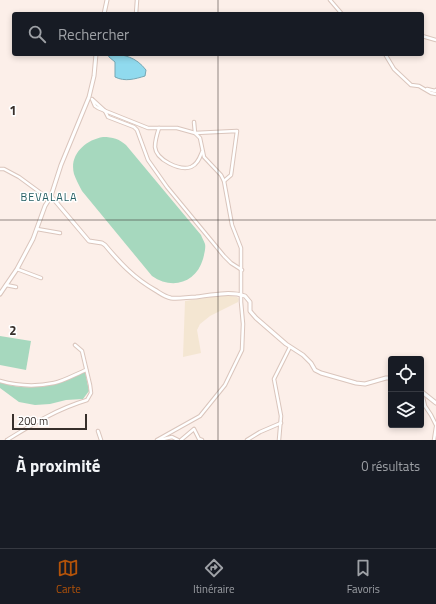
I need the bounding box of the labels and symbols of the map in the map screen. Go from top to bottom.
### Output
text: 1 [9,100,17,120]
district label: BEVALALA [20,189,78,205]
text: 2 [9,320,17,340]
scale bar [12,412,87,431]

